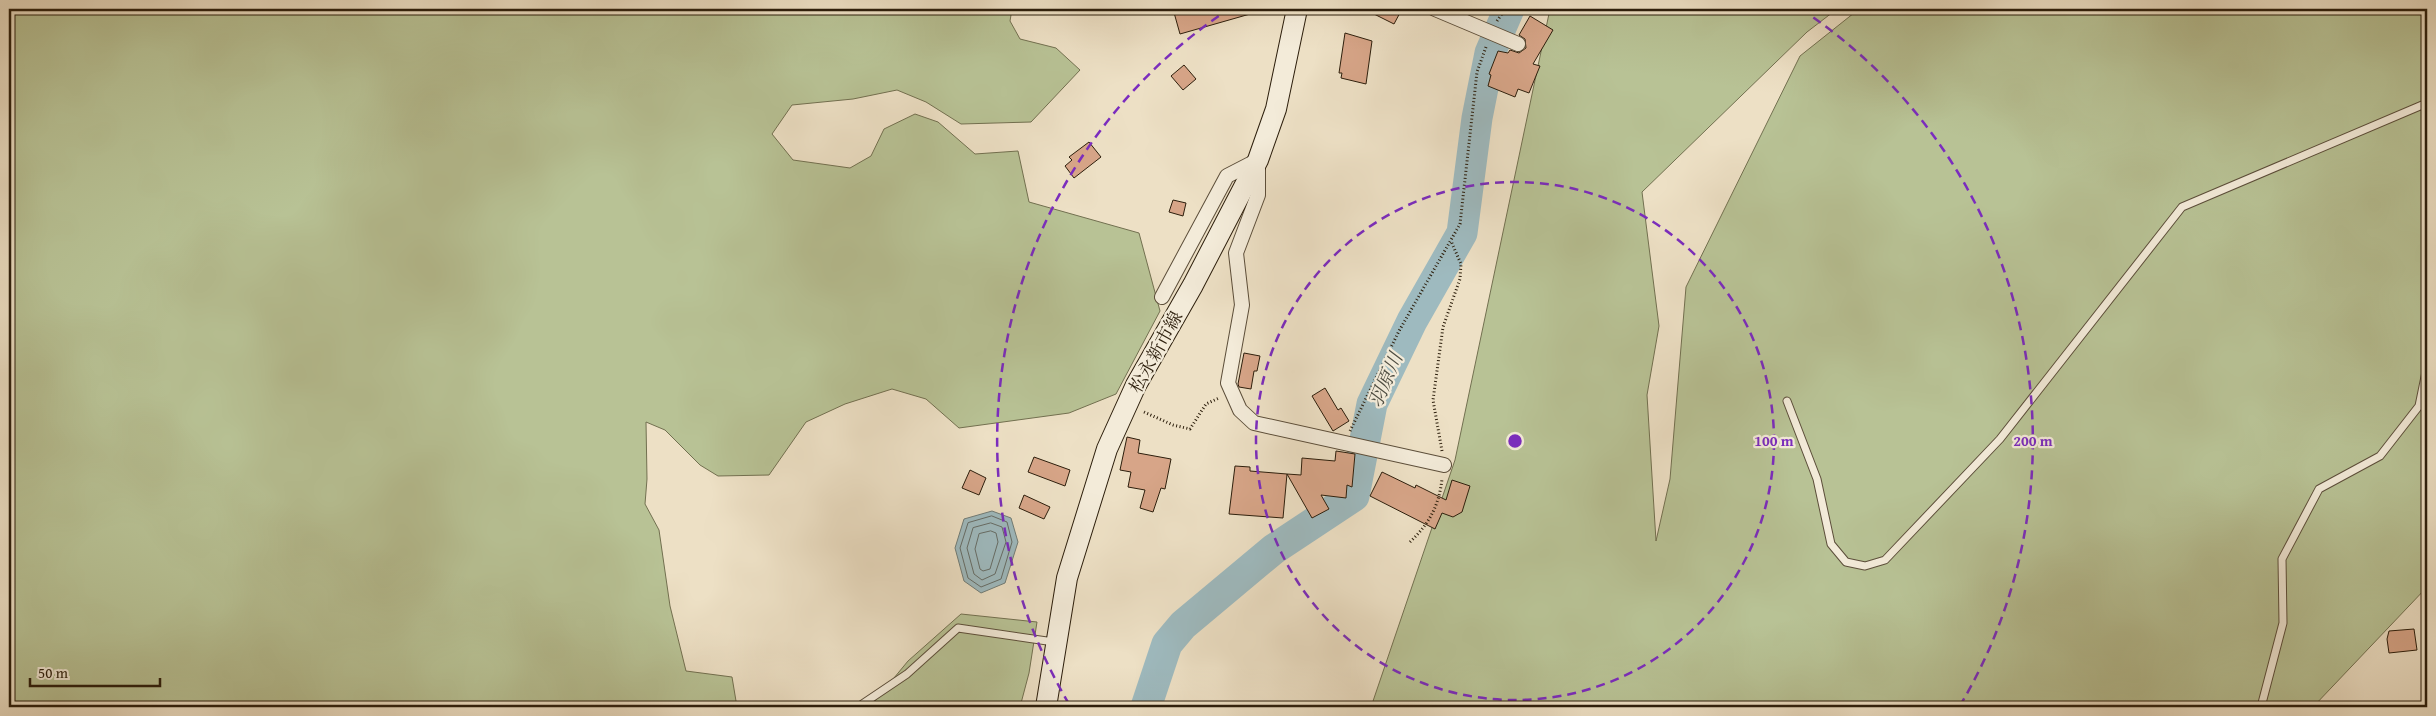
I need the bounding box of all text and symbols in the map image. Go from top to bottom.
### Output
street label: 松永新市線 [1122,306,1189,398]
water label: 羽原川 [1361,346,1410,412]
text: 100 m [1754,430,1794,451]
text: 200 m [2013,430,2053,451]
centre of rings [1506,432,1524,450]
scale bar [30,656,160,688]
text: 50 m [38,662,69,683]

